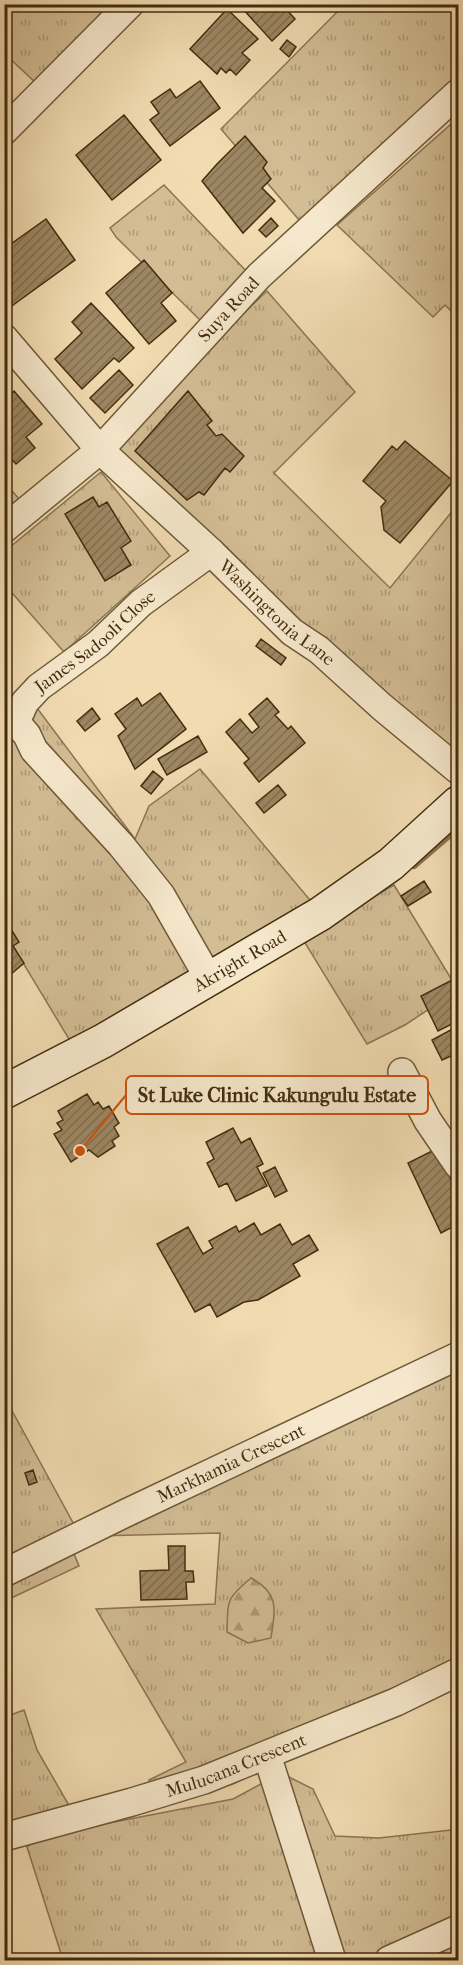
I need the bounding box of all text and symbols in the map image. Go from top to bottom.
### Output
street label: Suya Road [194,273,264,347]
street label: Washingtonia Lane [213,555,339,670]
street label: James Sadooli Close [29,586,160,699]
street label: Akright Road [189,926,290,997]
callout: St Luke Clinic Kakungulu Estate [126,1076,428,1114]
text: St Luke Clinic Kakungulu Estate [138,1084,416,1107]
street label: Markhamia Crescent [154,1420,309,1508]
street label: Mulucana Crescent [163,1729,310,1802]

